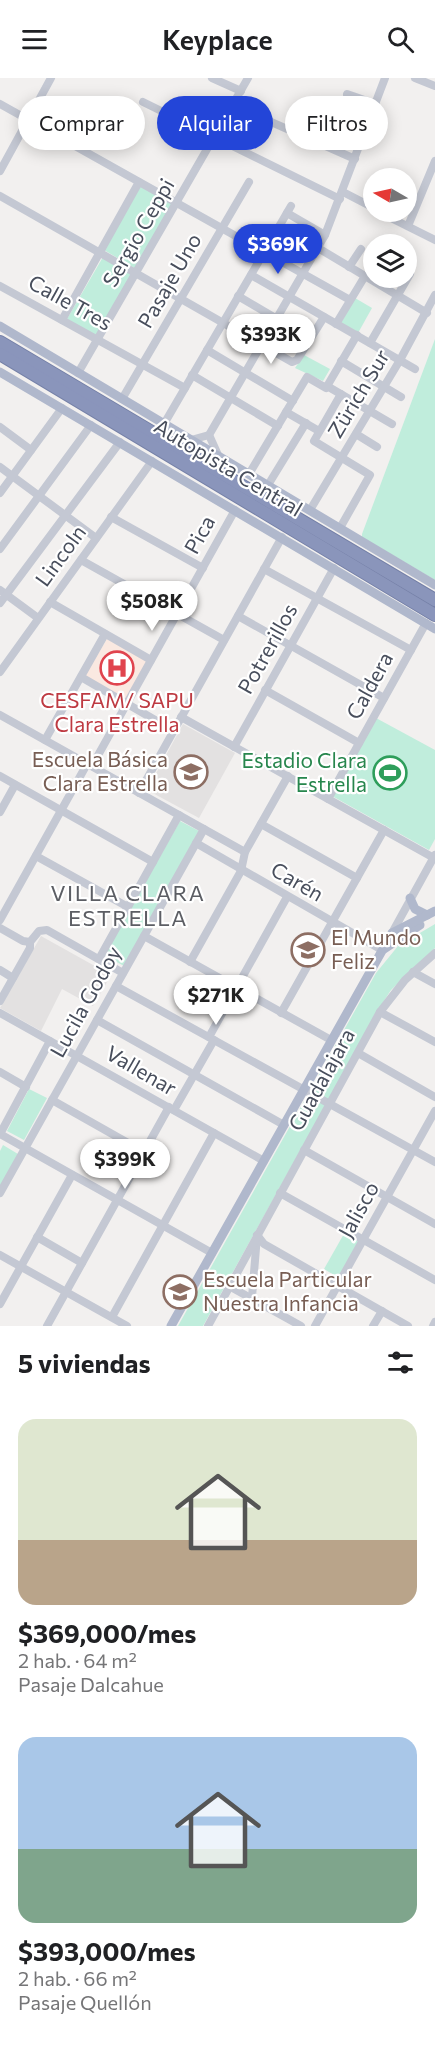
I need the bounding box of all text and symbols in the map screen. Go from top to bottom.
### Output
icon: menu [18,23,51,56]
text: Keyplace [162,23,273,56]
icon: search [384,23,417,56]
chip: Comprar [18,96,145,150]
chip: Alquilar [157,96,273,150]
chip: Filtros [285,96,388,150]
north arrow [363,168,417,222]
map controls [363,168,417,288]
street label: Sergio Ceppi [97,174,179,291]
pin: $369K [236,224,320,275]
street label: Pasaje Uno [132,228,206,332]
text: $369K [247,231,309,255]
button: layers [363,234,417,288]
street label: Calle Tres [25,269,117,335]
pin: $393K [229,314,313,365]
text: $393K [241,321,301,345]
street label: Zürich Sur [322,345,394,442]
street label: Autopista Central [150,413,307,521]
street label: Pica [178,511,219,558]
street label: Lincoln [29,520,90,591]
pin: $508K [110,581,194,632]
text: $508K [121,588,183,612]
street label: Potrerillos [232,599,302,698]
street label: Caldera [340,647,397,723]
hospital icon: CESFAM/ SAPU Clara Estrella [99,650,135,686]
place label: CESFAM/ SAPU Clara Estrella [40,687,194,736]
place label: Escuela Básica Clara Estrella [32,746,168,795]
place label: Estadio Clara Estrella [242,747,367,796]
school or university icon: Escuela Básica Clara Estrella [173,754,209,790]
sports icon: Estadio Clara Estrella [372,755,408,791]
street label: Carén [267,856,328,906]
district label: VILLA CLARA ESTRELLA [50,879,206,931]
place label: El Mundo Feliz [331,924,421,973]
school or university icon: El Mundo Feliz [290,932,326,968]
street label: Lucila Godoy [44,941,125,1061]
pin: $271K [174,975,258,1026]
text: $271K [188,982,244,1006]
street label: Guadalajara [282,1024,359,1135]
street label: Vallenar [102,1040,182,1100]
pin: $399K [83,1139,167,1190]
text: $399K [94,1146,156,1170]
street label: Jalisco [332,1177,383,1242]
place label: Escuela Particular Nuestra Infancia [203,1266,372,1315]
school or university icon: Escuela Particular Nuestra Infancia [162,1274,198,1310]
icon: filters [384,1346,417,1379]
text: 5 viviendas [18,1347,151,1378]
icon: home [164,1458,272,1566]
text: $369,000/mes [18,1617,196,1648]
text: 2 hab. · 64 m² [18,1648,137,1672]
text: Pasaje Dalcahue [18,1672,164,1696]
icon: home [164,1776,272,1884]
text: $393,000/mes [18,1935,196,1966]
text: 2 hab. · 66 m² [18,1966,137,1990]
text: Pasaje Quellón [18,1990,152,2014]

